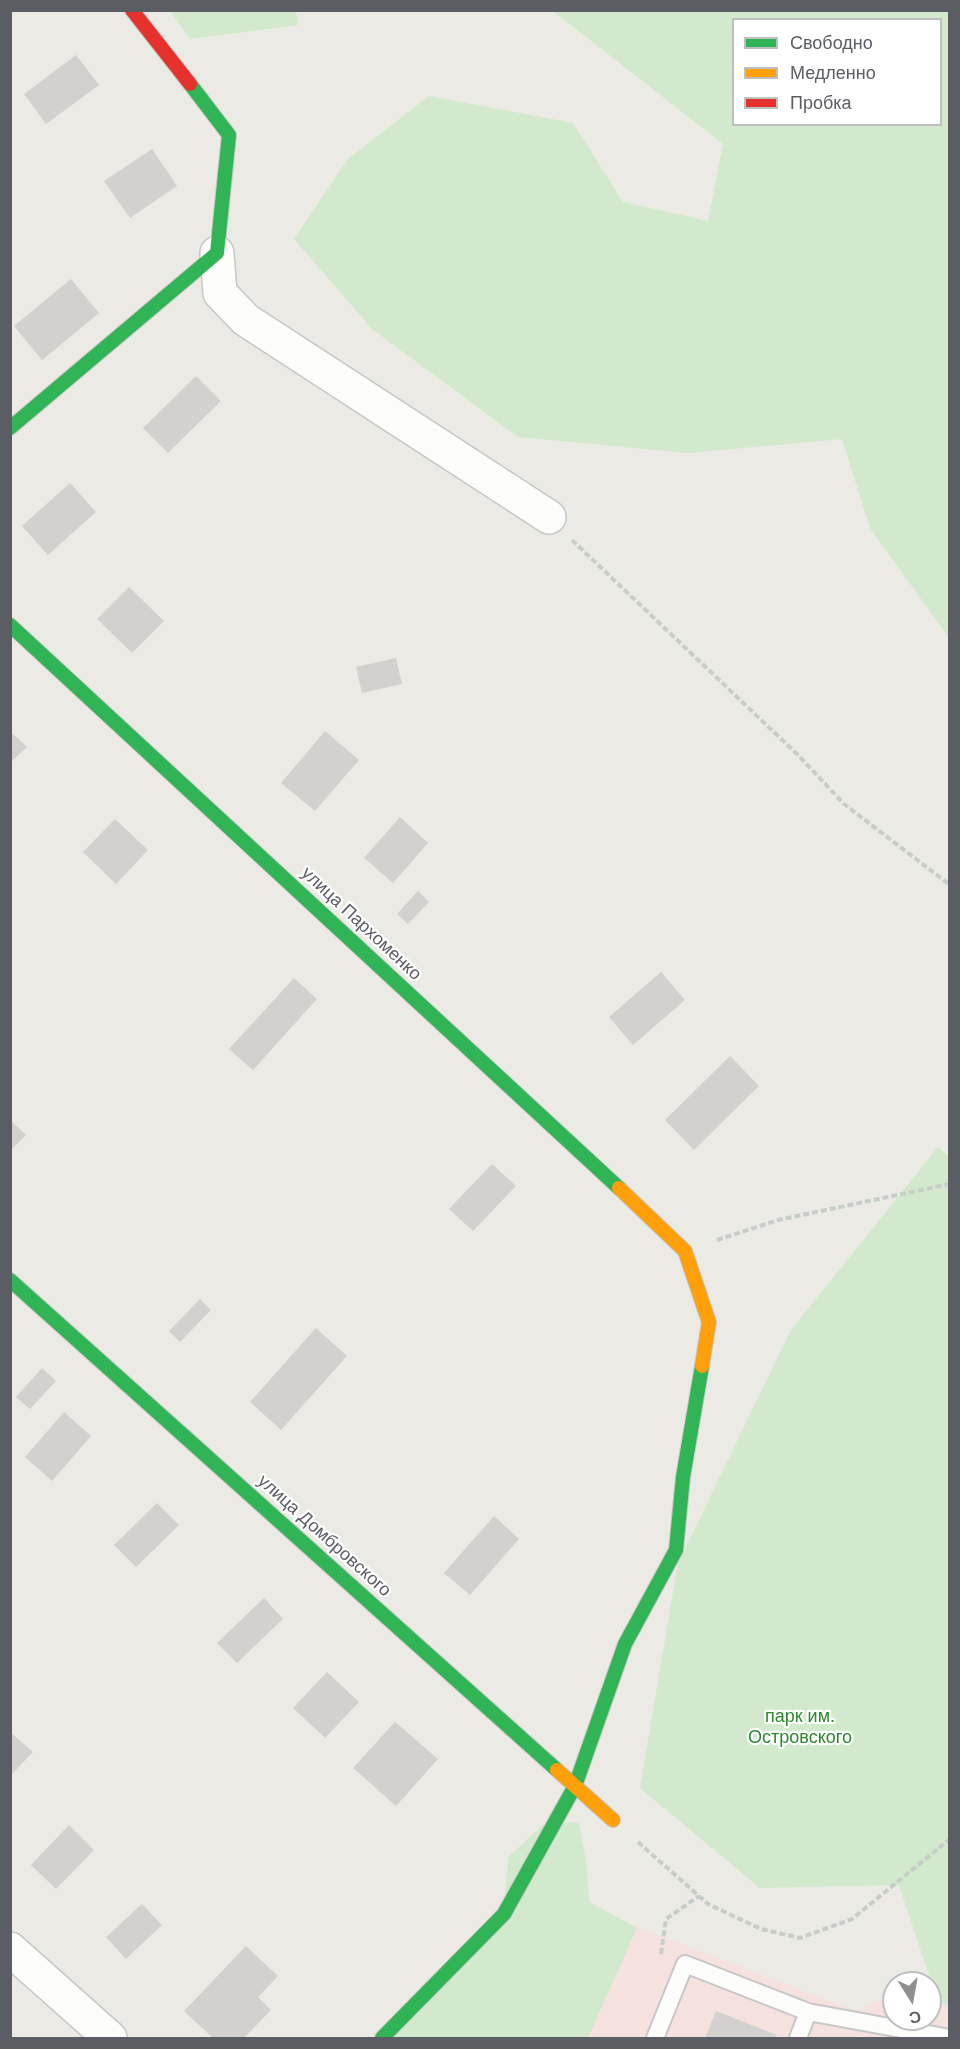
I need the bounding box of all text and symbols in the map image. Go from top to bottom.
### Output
legend [732,18,942,126]
text: Свободно [790,33,873,53]
text: Медленно [790,63,876,83]
text: Пробка [790,93,852,113]
street label: улица Пархоменко [296,863,426,985]
street label: улица Домбровского [253,1470,395,1602]
park label: парк им. Островского [748,1706,852,1748]
north arrow [882,1971,942,2031]
text: С [908,2008,922,2027]

